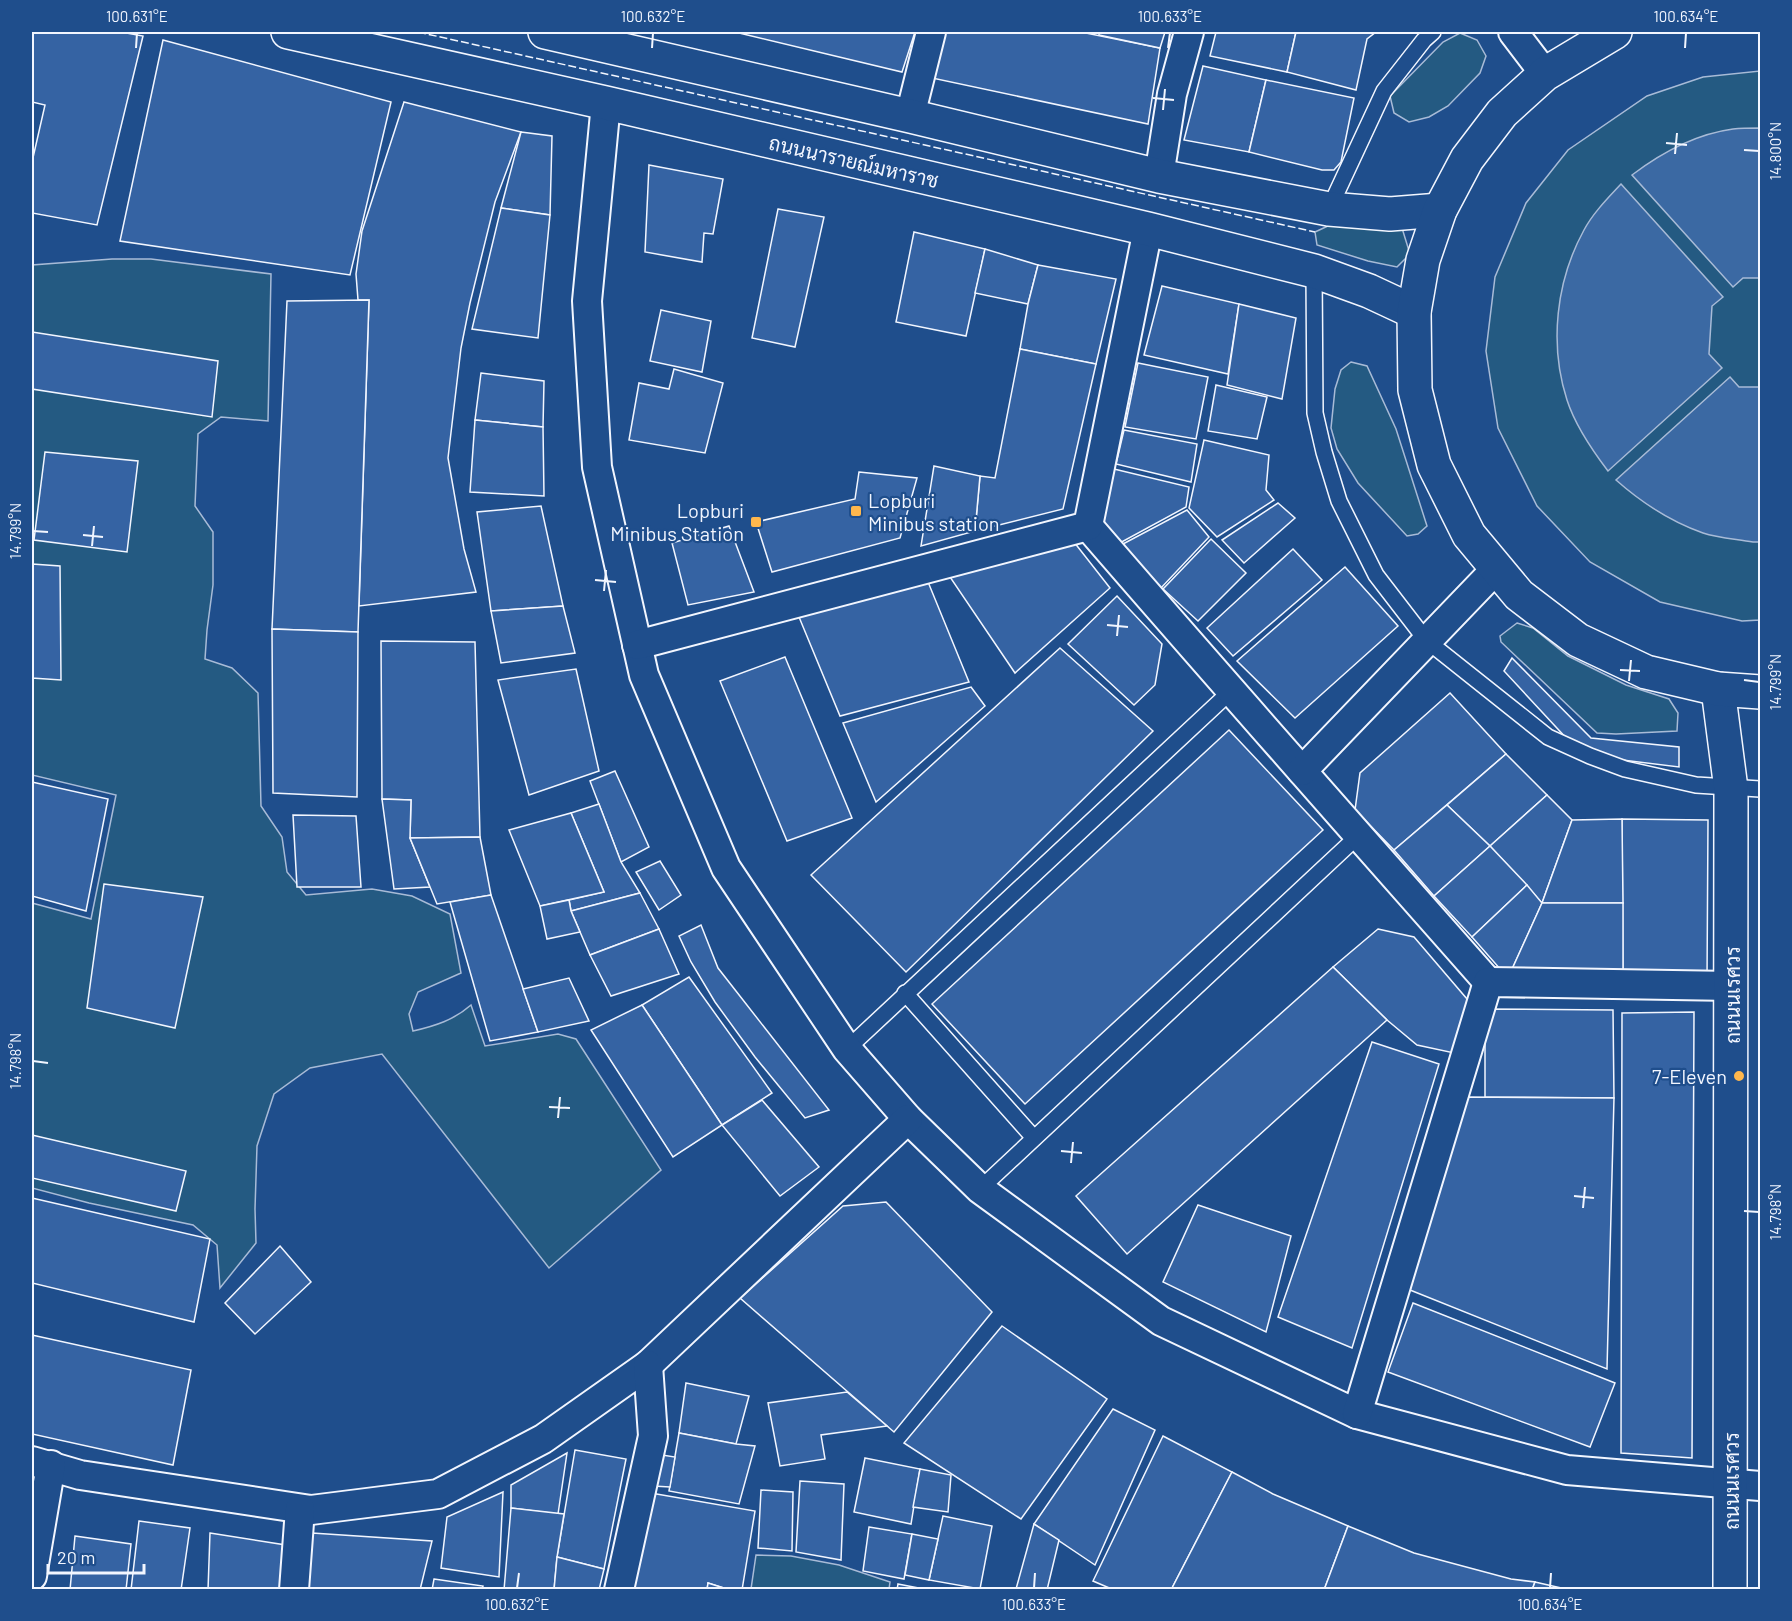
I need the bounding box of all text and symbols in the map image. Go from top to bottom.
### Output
text: 100.631°E [106,7,168,25]
text: 100.632°E [621,7,685,25]
text: 100.633°E [1138,7,1202,25]
text: 100.634°E [1654,7,1718,25]
text: 14.800°N [1766,122,1784,180]
street label: ถนนนารายณ์มหาราช [767,129,941,192]
place label: Lopburi Minibus station [868,488,1000,535]
place label: Lopburi Minibus Station [610,498,744,545]
text: 14.799°N [6,503,24,559]
marker: Lopburi Minibus station [849,504,863,518]
marker: Lopburi Minibus Station [749,515,763,529]
text: 14.799°N [1766,654,1784,710]
street label: ถนนนเรศวร [1720,946,1744,1044]
text: 14.798°N [6,1033,24,1089]
place label: 7-Eleven [1652,1064,1727,1088]
marker: 7-Eleven [1732,1069,1746,1083]
text: 14.798°N [1766,1184,1784,1240]
street label: ถนนนเรศวร [1719,1432,1743,1530]
scale bar [48,1537,144,1575]
text: 20 m [57,1546,95,1568]
text: 100.632°E [485,1595,549,1613]
text: 100.633°E [1002,1595,1066,1613]
text: 100.634°E [1518,1595,1582,1613]

